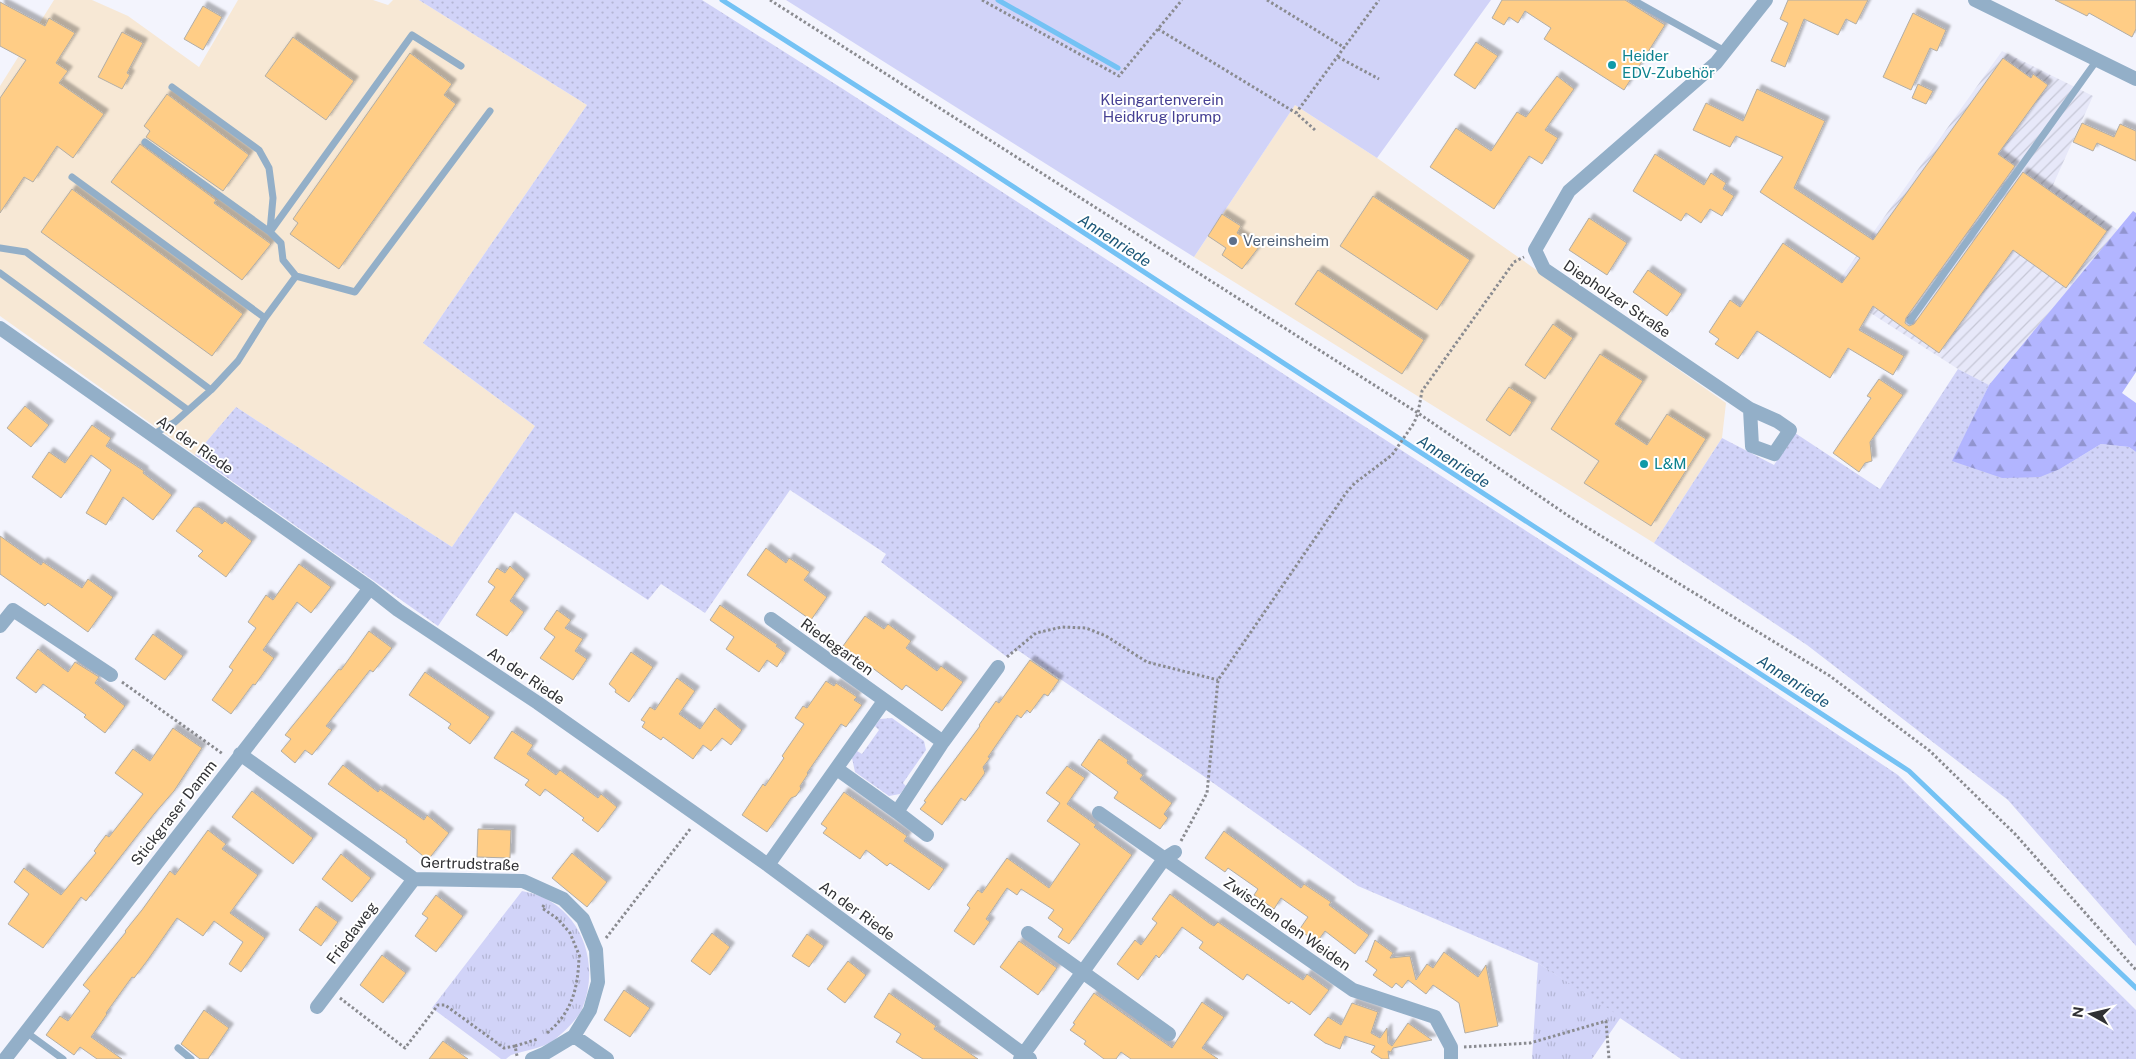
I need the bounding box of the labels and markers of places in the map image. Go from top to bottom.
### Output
place label: Heider EDV-Zubehör [1622,47,1715,81]
marker: Heider EDV-Zubehör [1606,59,1618,71]
place label: Vereinsheim [1243,232,1329,249]
marker: Vereinsheim [1227,235,1239,247]
place label: L&M [1654,455,1687,472]
marker: L&M [1638,458,1650,470]

